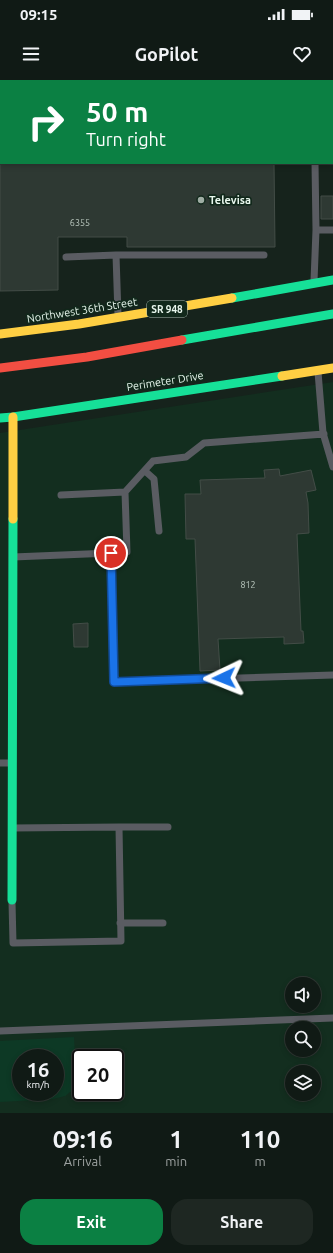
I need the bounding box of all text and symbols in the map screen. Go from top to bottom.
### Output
text: 09:15 [20,6,58,23]
icon: menu [20,43,42,65]
icon: heart [291,43,313,65]
text: GoPilot [135,44,198,64]
icon: right [20,96,72,148]
text: 50 m [86,96,148,127]
text: Turn right [86,129,166,149]
place label: Televisa [209,194,251,206]
marker: Televisa [196,195,206,205]
house number: 6355 [70,218,90,228]
street label: Northwest 36th Street [26,295,139,325]
road number: SR 948 [147,301,187,317]
street label: Perimeter Drive [126,369,204,393]
pin [94,536,128,570]
icon: arrive [100,542,122,564]
house number: 812 [240,580,256,590]
position arrow [203,657,245,699]
map controls [285,977,321,1101]
button: sound [285,977,321,1013]
button: search [285,1021,321,1057]
speed limit sign: 20 [72,1049,124,1101]
text: 16 [27,1058,49,1081]
button: layers [285,1065,321,1101]
text: km/h [26,1079,50,1090]
text: 09:16 [53,1126,113,1153]
text: 1 [169,1126,183,1153]
text: 110 [240,1126,280,1153]
text: Arrival [64,1154,102,1168]
text: min [165,1154,187,1168]
text: m [254,1154,266,1168]
button: Exit [20,1199,163,1245]
button: Share [171,1199,313,1245]

